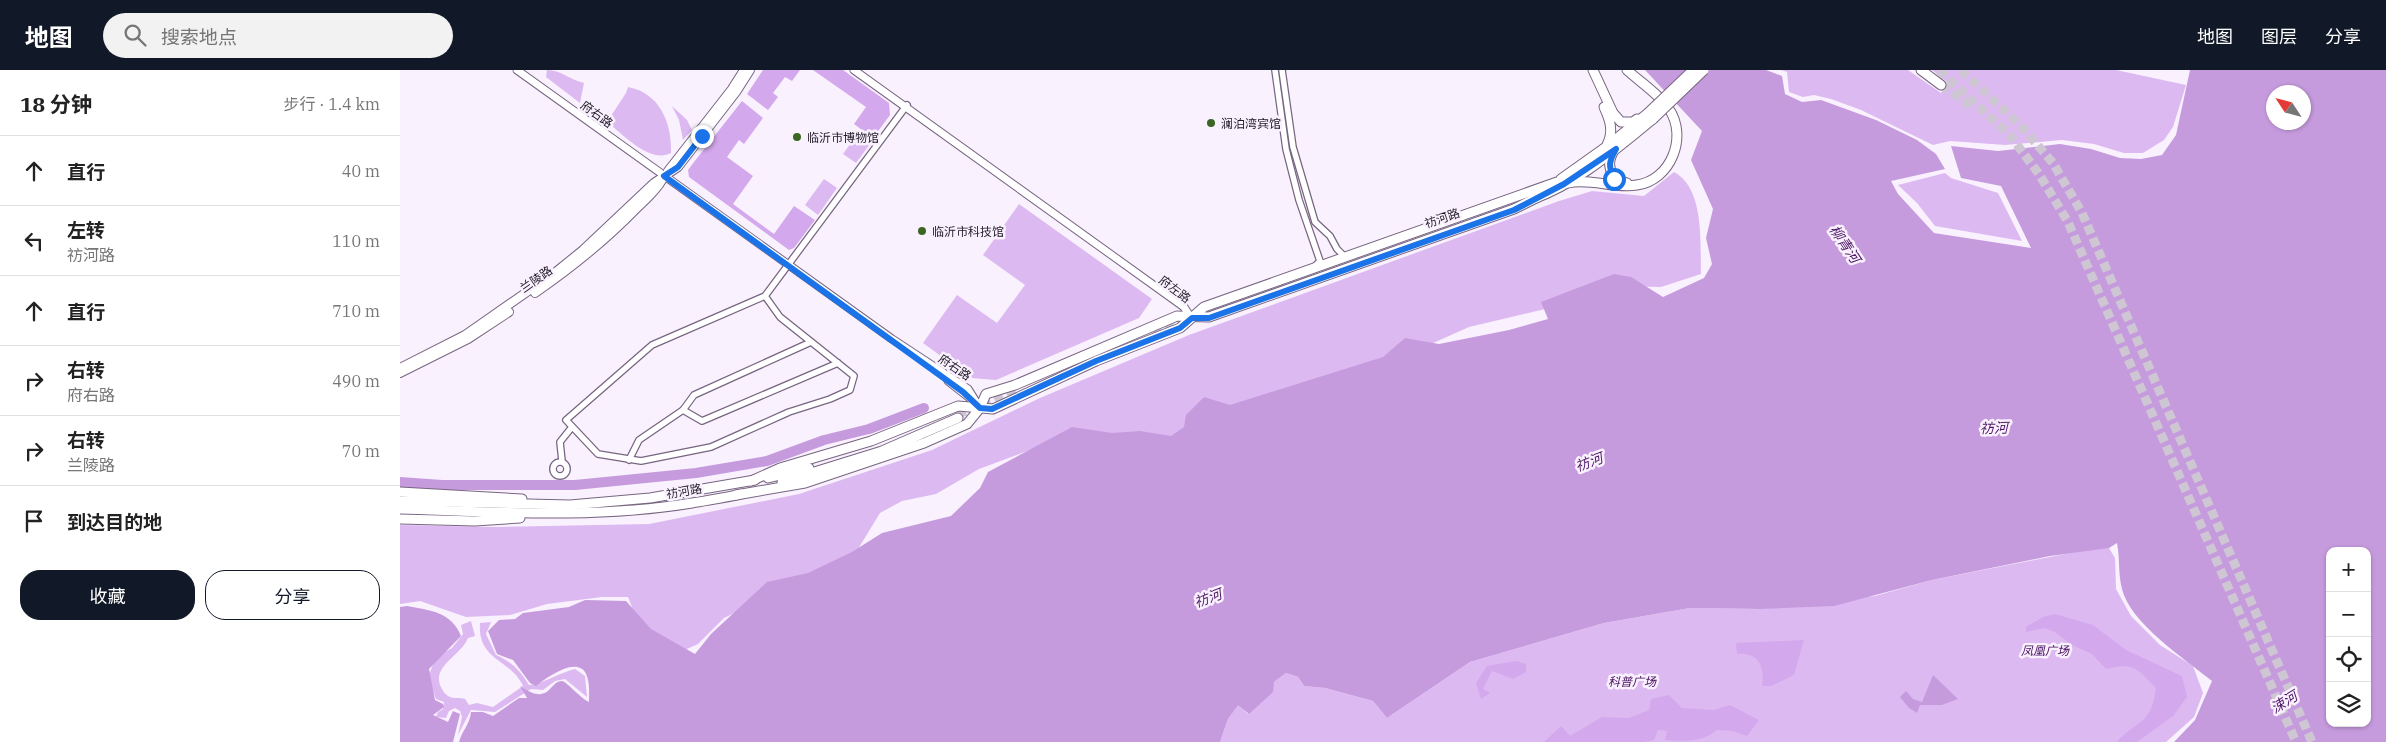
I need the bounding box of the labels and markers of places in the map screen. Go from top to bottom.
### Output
place label: 澜泊湾宾馆 [1221,116,1281,131]
marker: 澜泊湾宾馆 [1205,117,1217,129]
place label: 临沂市博物馆 [807,130,879,145]
marker: 临沂市博物馆 [791,131,803,143]
place label: 临沂市科技馆 [932,224,1004,239]
marker: 临沂市科技馆 [916,225,928,237]

